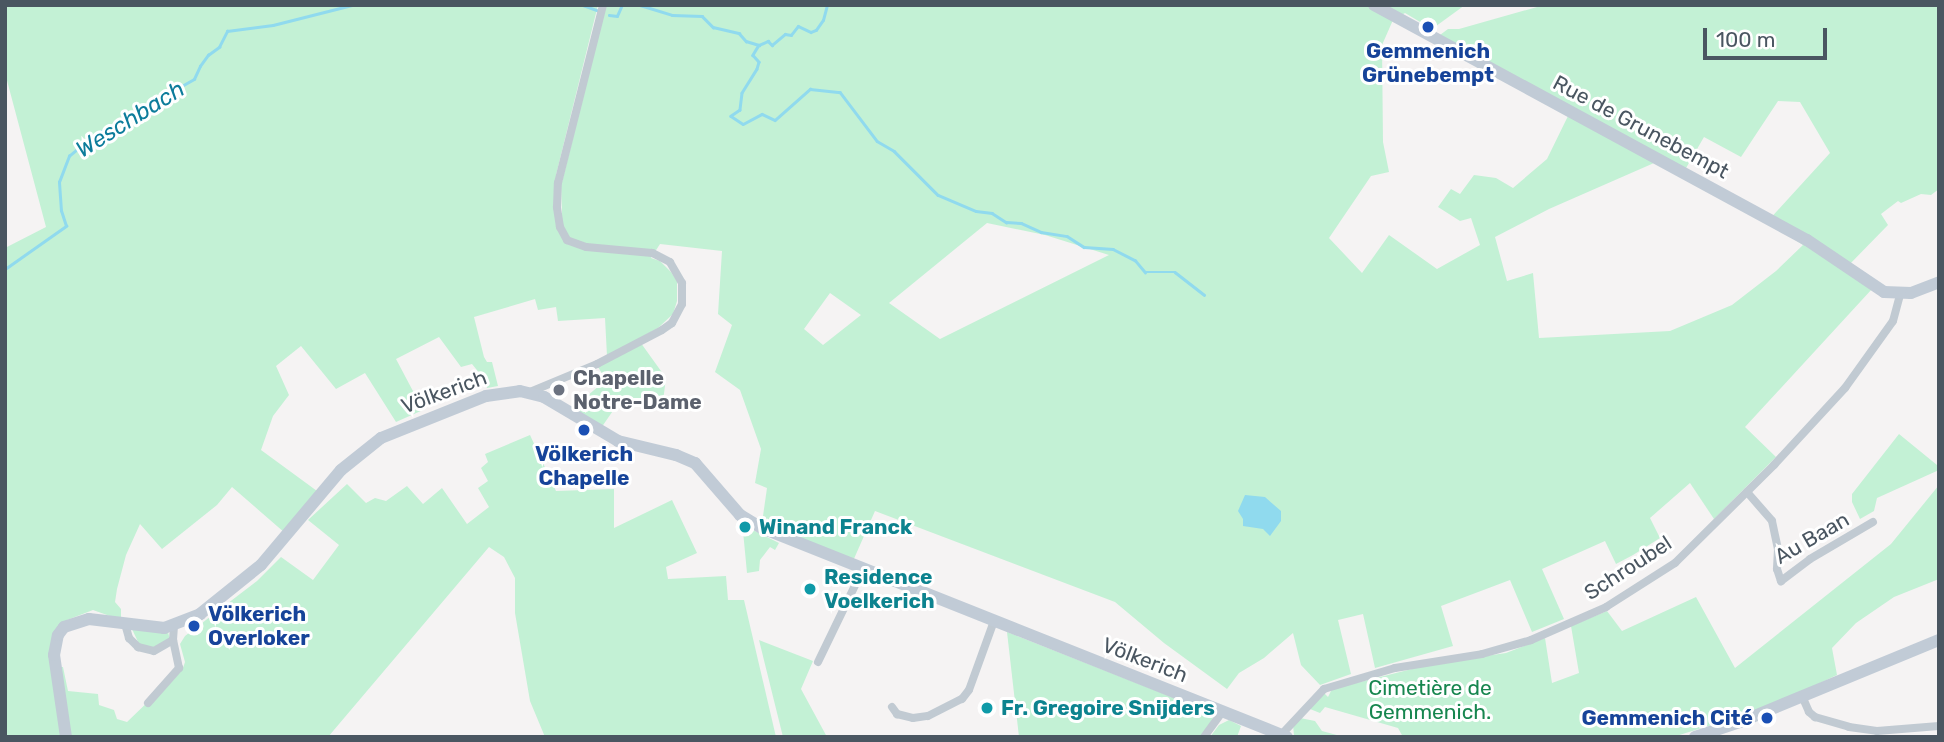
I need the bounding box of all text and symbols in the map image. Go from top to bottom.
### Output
scale bar [1706,14,1830,58]
marker: Gemmenich Grünebempt [1420,19,1436,35]
text: 100 m [1716,27,1775,52]
place label: Gemmenich Grünebempt [1362,38,1494,88]
street label: Rue de Grunebempt [1549,70,1733,184]
water label: Weschbach [71,75,189,163]
street label: Völkerich [398,365,490,419]
place label: Chapelle Notre-Dame [573,365,702,415]
marker: Chapelle Notre-Dame [551,382,567,398]
marker: Völkerich Chapelle [576,422,592,438]
place label: Völkerich Chapelle [535,441,633,491]
street label: Au Baan [1770,507,1854,569]
place label: Winand Franck [759,514,912,540]
marker: Winand Franck [737,519,753,535]
street label: Schroubel [1580,530,1676,606]
place label: Residence Voelkerich [824,564,935,614]
marker: Residence Voelkerich [802,581,818,597]
place label: Völkerich Overloker [208,601,310,651]
marker: Völkerich Overloker [186,618,202,634]
street label: Völkerich [1099,632,1191,688]
park label: Cimetière de Gemmenich. [1368,675,1492,725]
place label: Fr. Gregoire Snijders [1001,695,1215,721]
marker: Fr. Gregoire Snijders [979,700,995,716]
place label: Gemmenich Cité [1581,705,1753,731]
marker: Gemmenich Cité [1759,710,1775,726]

